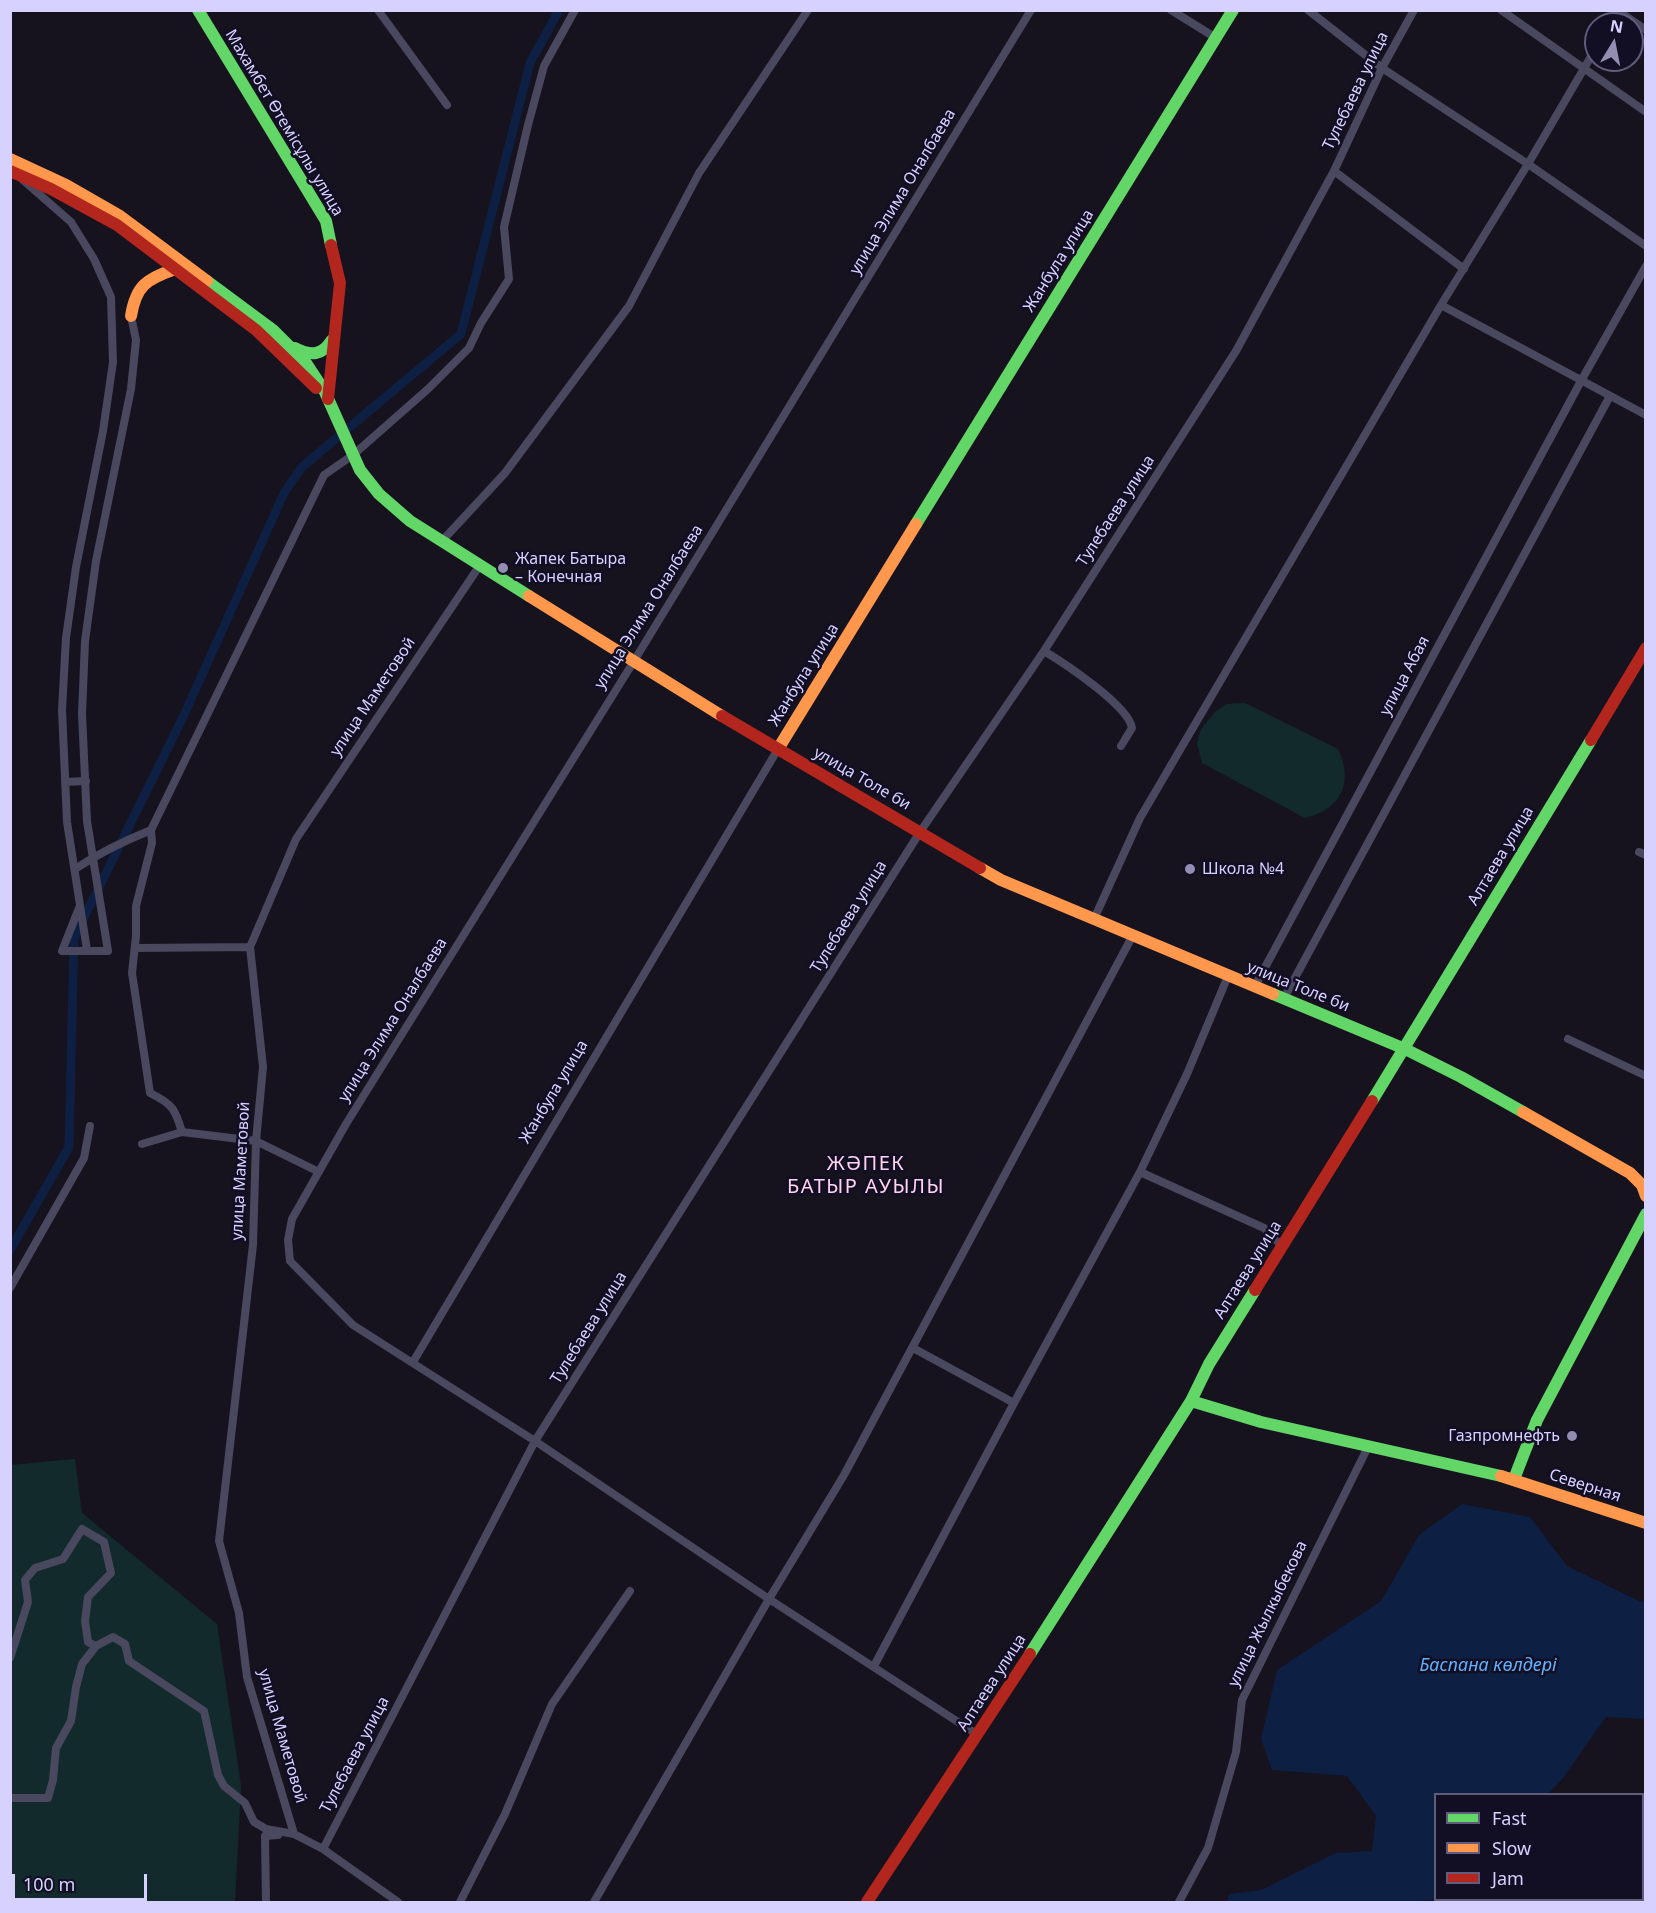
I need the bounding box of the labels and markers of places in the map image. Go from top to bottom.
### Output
place label: Жапек Батыра – Конечная [515,549,626,587]
marker: Жапек Батыра – Конечная [496,561,510,575]
place label: Школа №4 [1202,859,1284,879]
marker: Школа №4 [1183,862,1197,876]
place label: Газпромнефть [1448,1426,1560,1446]
marker: Газпромнефть [1565,1429,1579,1443]

